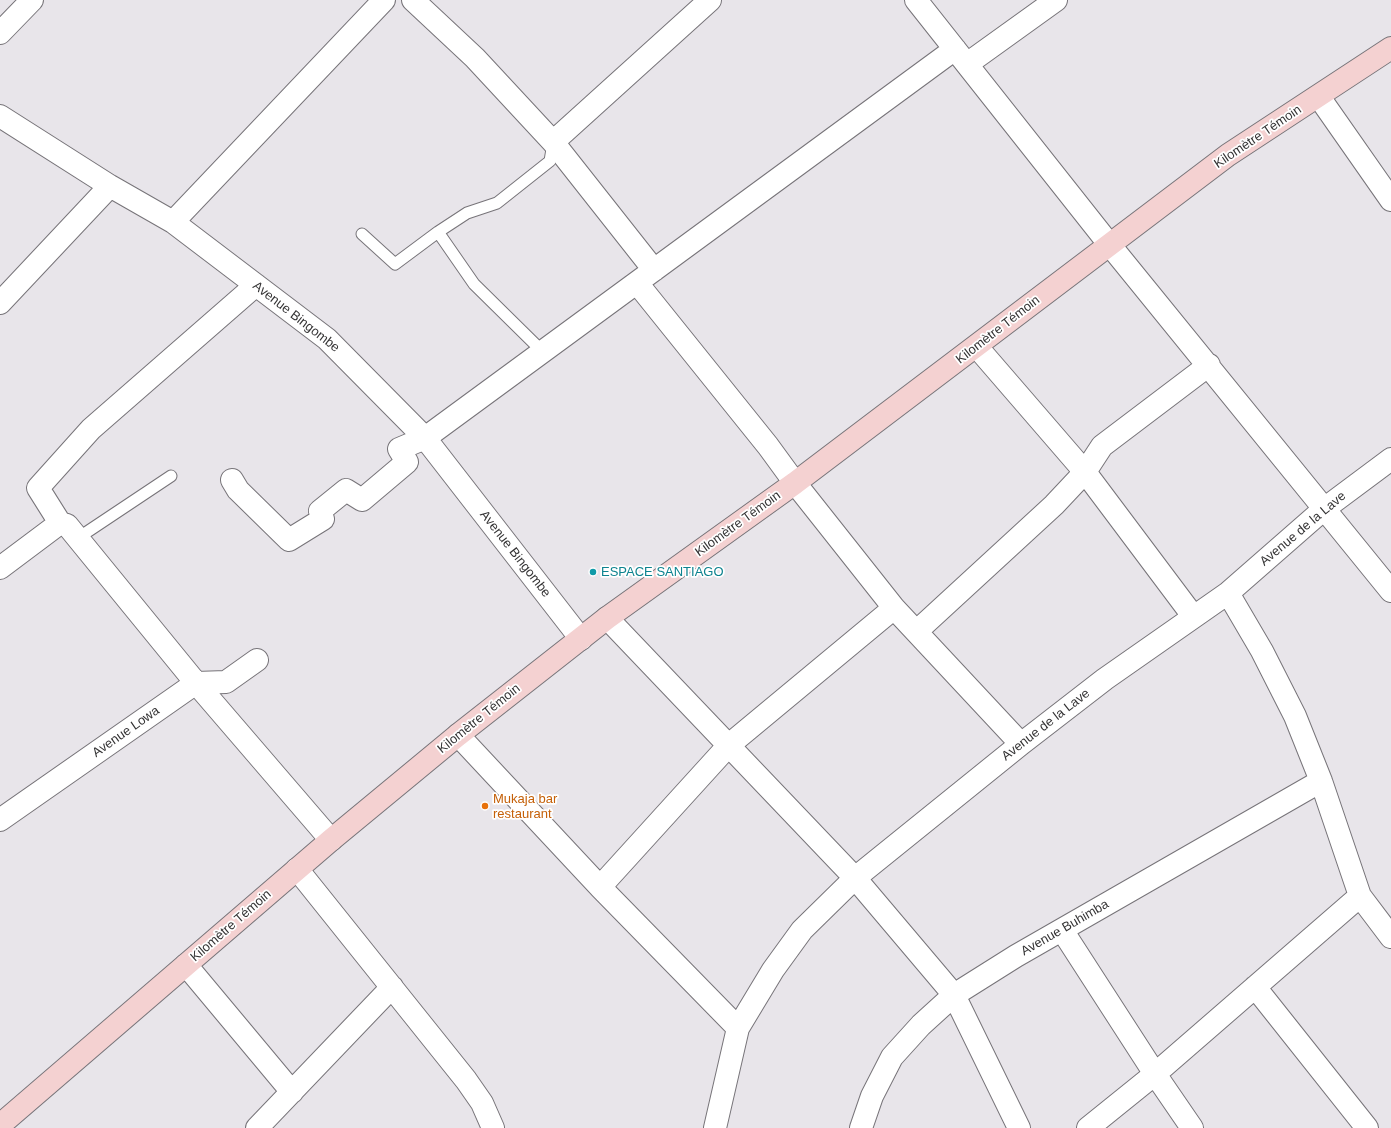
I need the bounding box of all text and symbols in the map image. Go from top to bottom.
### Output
street label: Kilomètre Témoin [1211,102,1305,172]
street label: Avenue Bingombe [249,278,343,356]
street label: Kilomètre Témoin [953,292,1043,368]
street label: Kilomètre Témoin [692,488,784,560]
street label: Avenue de la Lave [1257,488,1349,570]
street label: Avenue Bingombe [476,507,554,601]
place label: ESPACE SANTIAGO [601,564,724,580]
marker: ESPACE SANTIAGO [588,567,598,577]
street label: Kilomètre Témoin [435,681,523,757]
street label: Avenue de la Lave [999,686,1093,764]
street label: Avenue Lowa [89,703,163,761]
place label: Mukaja bar restaurant [493,791,557,822]
marker: Mukaja bar restaurant [480,801,490,811]
street label: Kilomètre Témoin [187,887,275,965]
street label: Avenue Buhimba [1018,897,1112,959]

